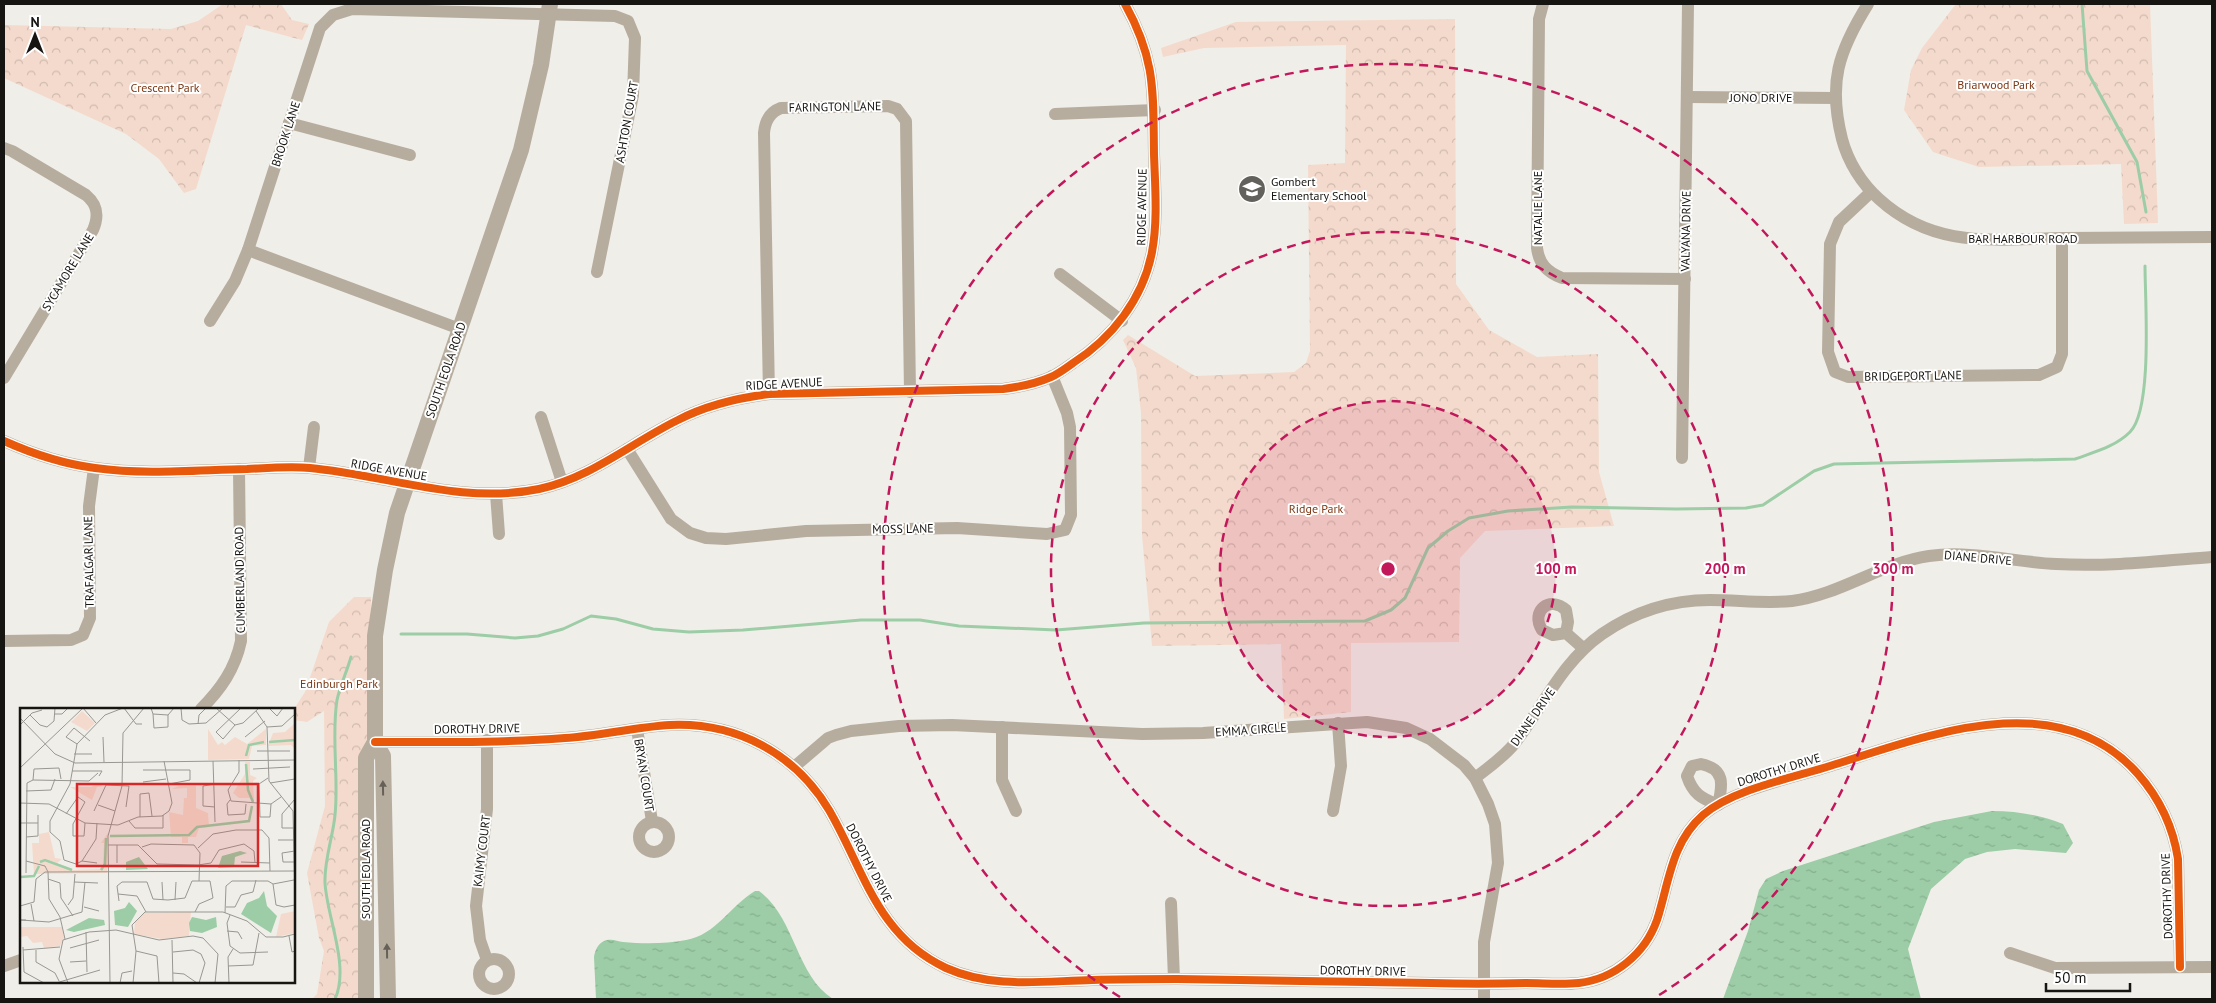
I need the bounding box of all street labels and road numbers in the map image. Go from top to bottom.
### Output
street label: ASHTON COURT [612,80,641,164]
street label: JONO DRIVE [1729,90,1792,105]
street label: FARINGTON LANE [789,98,881,115]
street label: BROOK LANE [268,99,303,169]
street label: RIDGE AVENUE [1133,168,1150,246]
street label: NATALIE LANE [1530,171,1545,245]
street label: VALYANA DRIVE [1677,191,1694,272]
street label: SYCAMORE LANE [38,230,97,313]
street label: BAR HARBOUR ROAD [1968,231,2078,246]
street label: SOUTH EOLA ROAD [422,320,469,420]
street label: BRIDGEPORT LANE [1864,367,1962,384]
street label: RIDGE AVENUE [745,374,823,393]
street label: RIDGE AVENUE [350,455,428,484]
street label: TRAFALGAR LANE [80,516,97,608]
street label: MOSS LANE [872,520,934,537]
street label: CUMBERLAND ROAD [231,526,248,633]
street label: DIANE DRIVE [1944,547,2012,568]
street label: DIANE DRIVE [1507,685,1558,749]
street label: DOROTHY DRIVE [434,720,520,737]
street label: EMMA CIRCLE [1215,720,1287,739]
street label: BRYAN COURT [631,738,658,813]
street label: DOROTHY DRIVE [1735,750,1822,789]
street label: KAIMY COURT [470,814,493,888]
street label: SOUTH EOLA ROAD [358,819,373,919]
street label: DOROTHY DRIVE [843,821,896,905]
street label: DOROTHY DRIVE [2157,853,2176,939]
street label: DOROTHY DRIVE [1320,962,1406,979]

